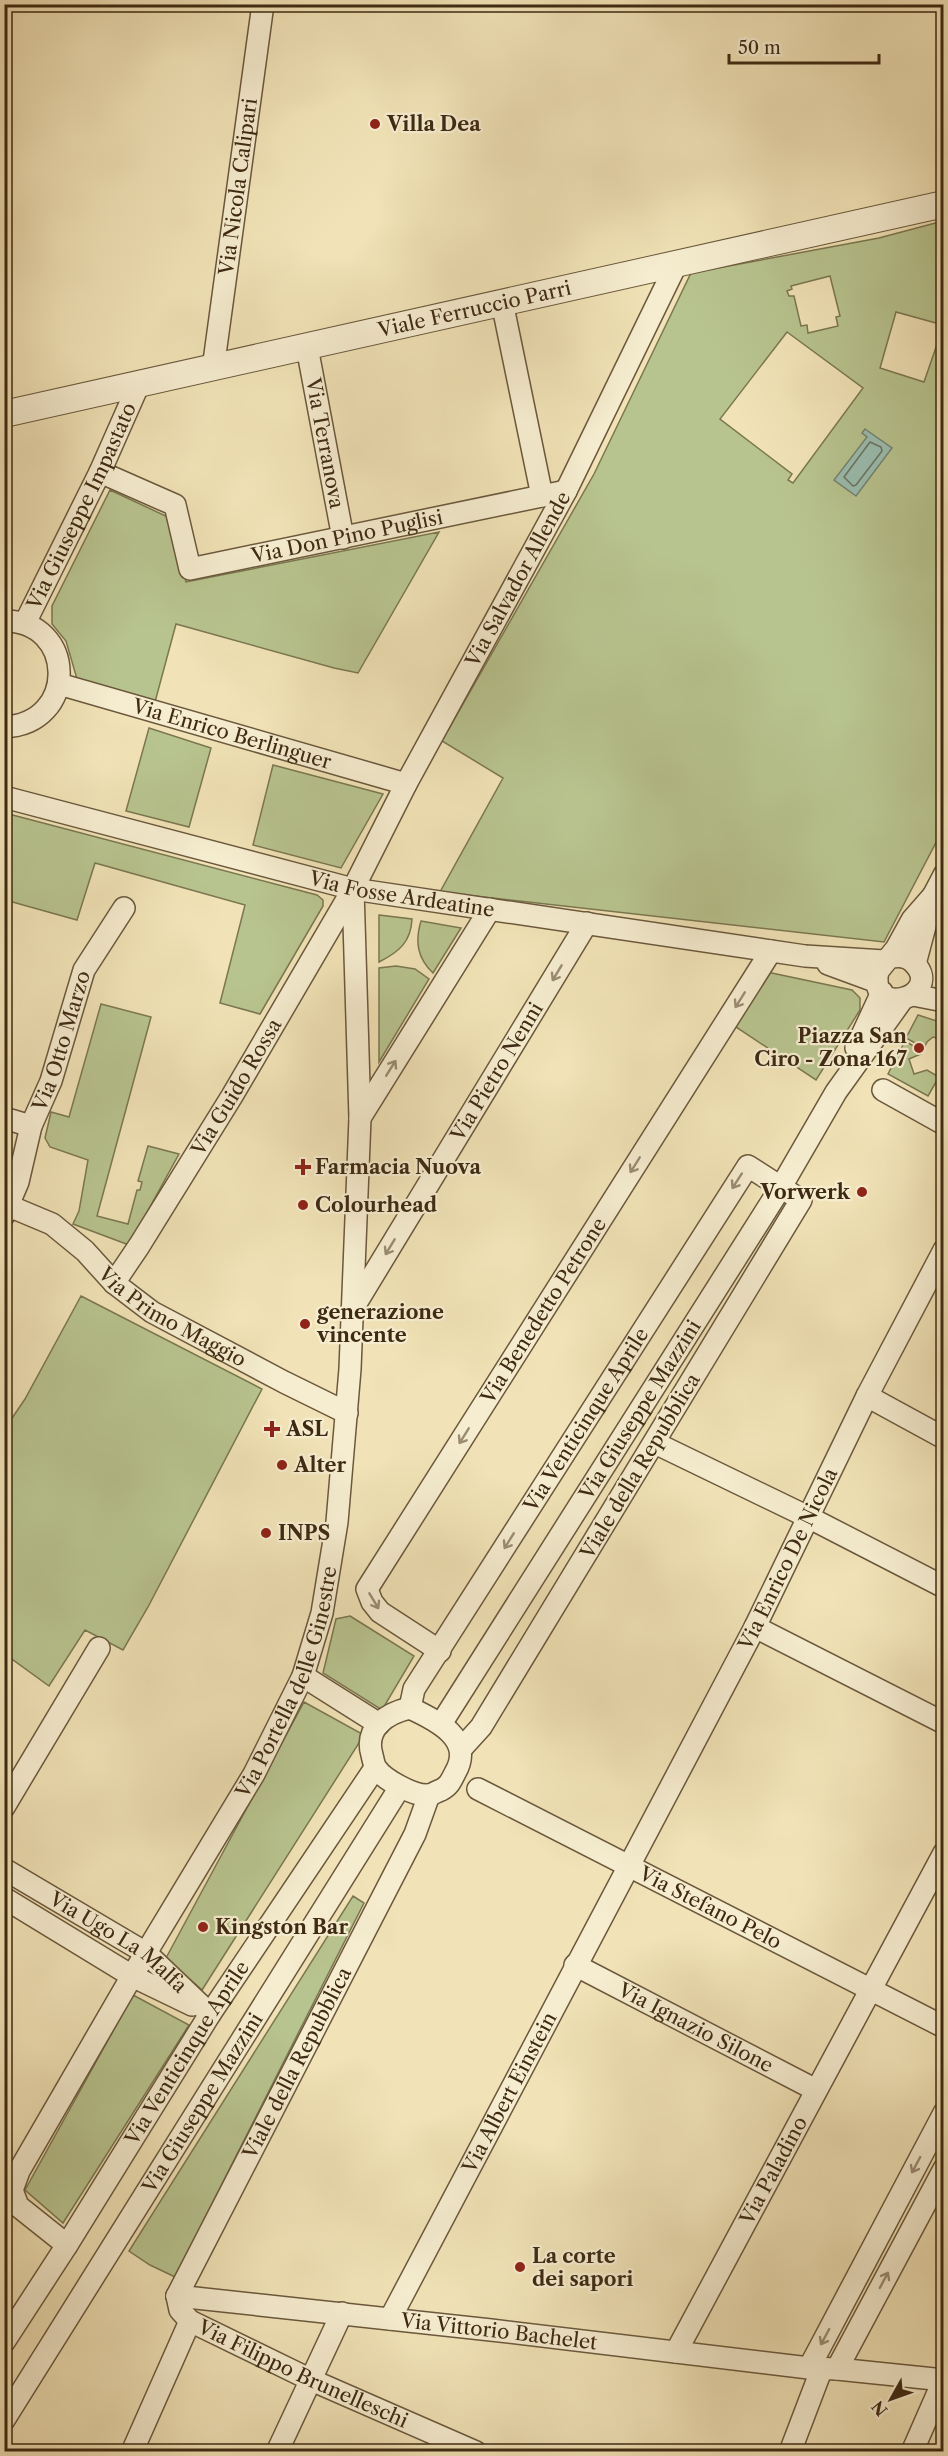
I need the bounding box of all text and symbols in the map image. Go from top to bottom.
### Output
scale bar [729,27,879,65]
text: 50 m [738,37,781,59]
street label: Via Nicola Calipari [214,97,262,278]
place label: Villa Dea [386,112,481,136]
marker: Villa Dea [368,117,382,131]
street label: Viale Ferruccio Parri [375,276,573,342]
street label: Via Terranova [301,375,349,511]
street label: Via Giuseppe Impastato [21,399,141,614]
street label: Via Salvador Allende [460,487,575,672]
street label: Via Don Pino Puglisi [248,505,445,568]
street label: Via Enrico Berlinguer [129,694,335,774]
street label: Via Fosse Ardeatine [306,866,496,922]
one-way arrow [550,964,562,981]
street label: Via Otto Marzo [27,968,95,1116]
one-way arrow [733,991,745,1008]
street label: Via Pietro Nenni [445,998,548,1146]
street label: Via Guido Rossa [186,1014,287,1161]
place label: Piazza San Ciro - Zona 167 [754,1024,908,1071]
marker: Piazza San Ciro - Zona 167 [912,1041,926,1055]
one-way arrow [386,1060,398,1077]
place label: Farmacia Nuova [315,1155,481,1179]
one-way arrow [629,1156,641,1173]
marker: Farmacia Nuova [296,1160,310,1174]
one-way arrow [731,1173,743,1189]
place label: Vorwerk [759,1180,851,1204]
marker: Vorwerk [855,1185,869,1199]
place label: Colourhead [315,1193,438,1217]
marker: Colourhead [296,1198,310,1212]
street label: Via Benedetto Petrone [475,1213,611,1409]
one-way arrow [384,1238,396,1255]
street label: Via Primo Maggio [93,1261,250,1372]
place label: generazione vincente [316,1300,444,1347]
street label: Via Giuseppe Mazzini [574,1315,706,1505]
marker: generazione vincente [298,1317,312,1331]
street label: Via Venticinque Aprile [518,1323,653,1517]
street label: Viale della Repubblica [575,1369,705,1564]
place label: ASL [285,1417,328,1441]
marker: ASL [263,1420,281,1438]
one-way arrow [457,1427,469,1444]
place label: Alter [293,1453,346,1477]
marker: Alter [275,1458,289,1472]
street label: Via Enrico De Nicola [733,1463,843,1655]
place label: INPS [278,1521,330,1545]
marker: INPS [259,1526,273,1540]
one-way arrow [503,1532,515,1549]
street label: Via Portella delle Ginestre [230,1564,342,1803]
one-way arrow [368,1592,380,1609]
street label: Via Stefano Pelo [634,1861,786,1954]
street label: Via Ugo La Malfa [44,1886,192,1998]
place label: Kingston Bar [215,1915,348,1939]
marker: Kingston Bar [196,1920,210,1934]
street label: Via Venticinque Aprile [119,1956,254,2150]
street label: Viale della Repubblica [237,1963,356,2164]
street label: Via Ignazio Silone [613,1977,777,2078]
street label: Via Giuseppe Mazzini [137,2008,268,2198]
street label: Via Albert Einstein [457,2008,562,2178]
street label: Via Paladino [734,2112,812,2230]
one-way arrow [910,2156,922,2173]
place label: La corte dei sapori [532,2244,633,2291]
marker: La corte dei sapori [513,2260,527,2274]
one-way arrow [878,2272,890,2289]
street label: Via Vittorio Bachelet [399,2308,599,2355]
street label: Via Filippo Brunelleschi [193,2314,412,2433]
one-way arrow [819,2328,830,2346]
north arrow [861,2369,921,2429]
text: N [867,2397,892,2420]

